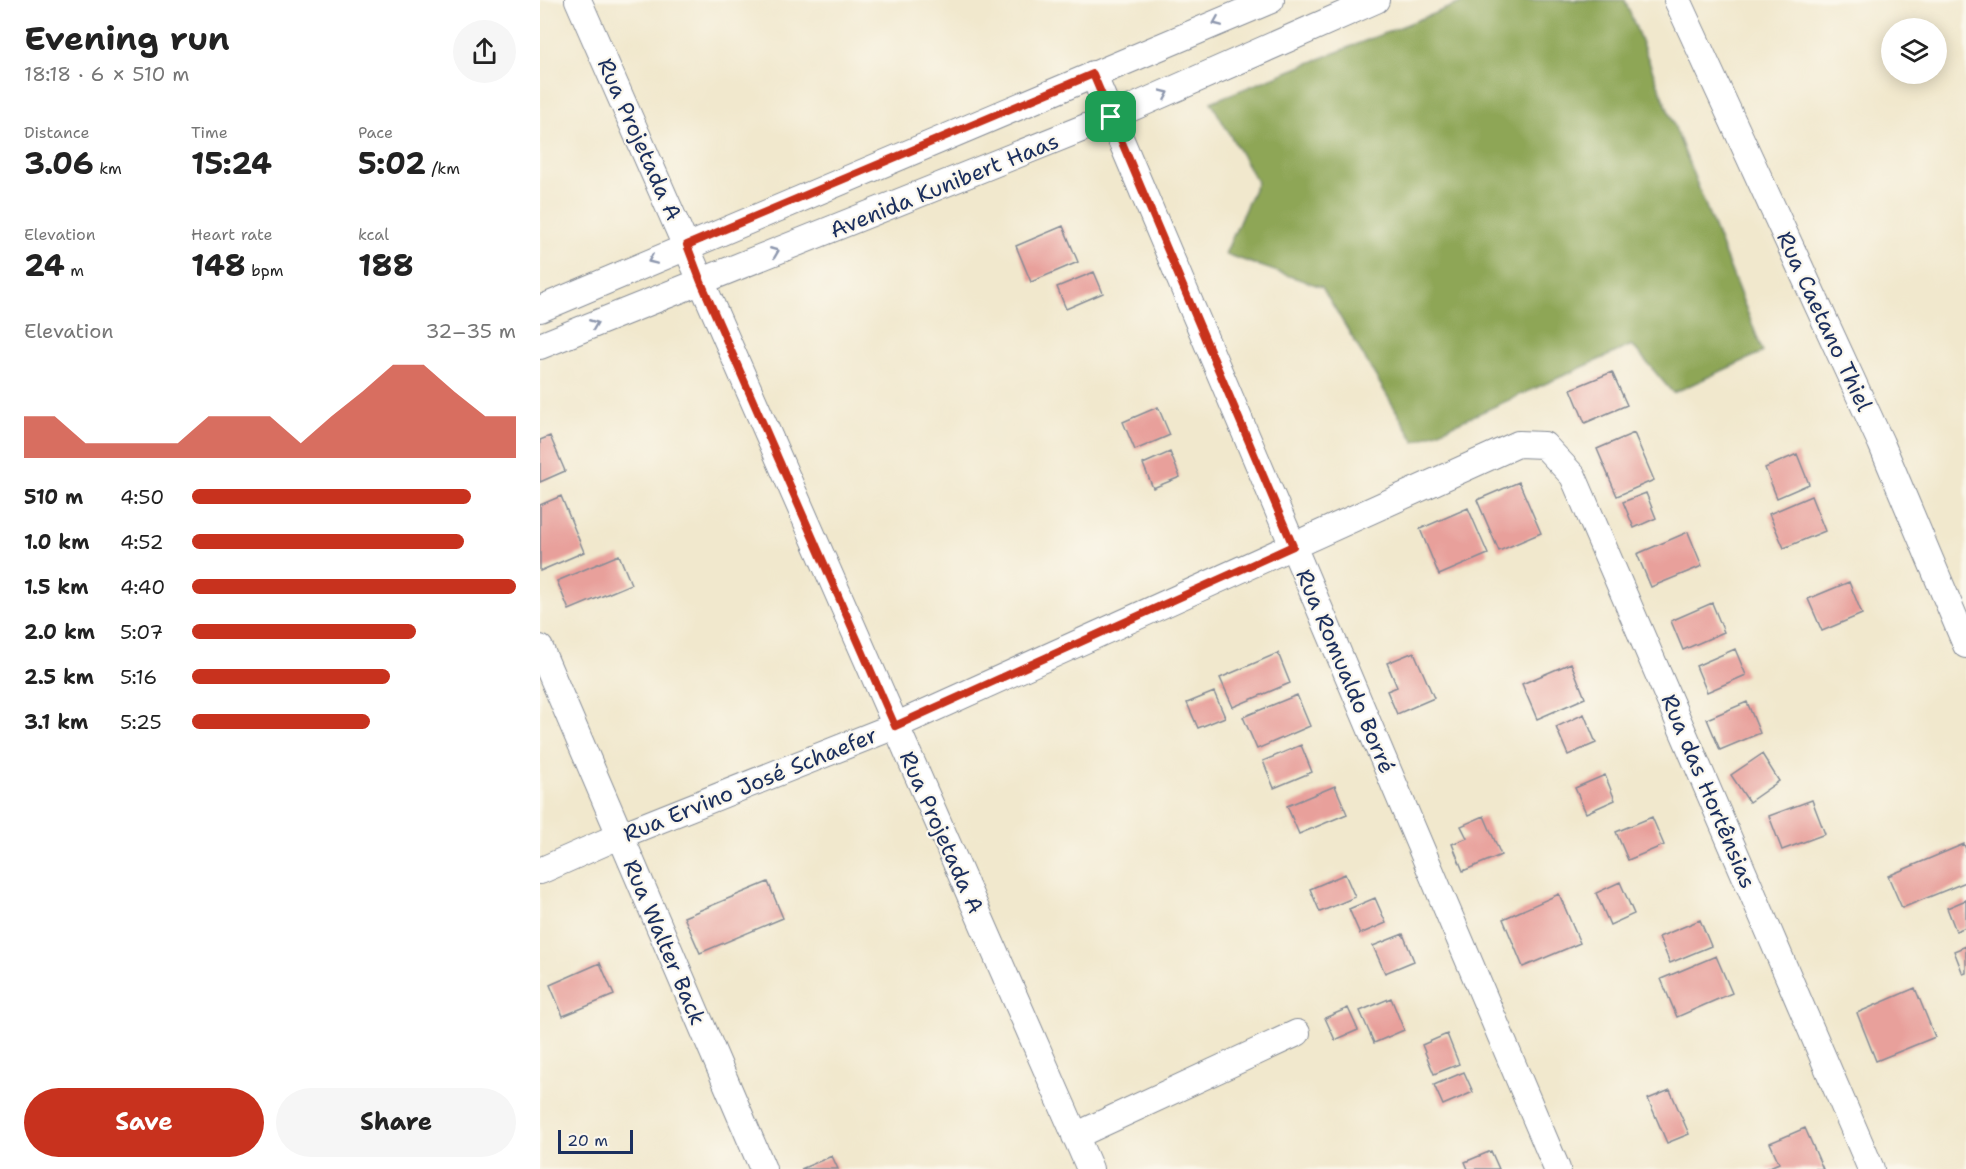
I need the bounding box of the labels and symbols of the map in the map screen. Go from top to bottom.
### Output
one-way arrow [1212,15,1223,27]
street label: Rua Projetada A [591,53,688,225]
one-way arrow [1158,89,1169,101]
pin [1085,91,1136,142]
street label: Avenida Kunibert Haas [825,126,1063,245]
street label: Rua Caetano Thiel [1770,227,1879,416]
one-way arrow [769,247,780,259]
one-way arrow [648,253,659,265]
one-way arrow [588,319,599,331]
street label: Rua Romualdo Borré [1289,565,1402,778]
street label: Rua das Hortênsias [1654,690,1763,893]
street label: Rua Ervino José Schaefer [619,720,881,849]
street label: Rua Projetada A [893,746,990,918]
street label: Rua Walter Back [617,855,712,1029]
scale bar [558,1127,633,1154]

